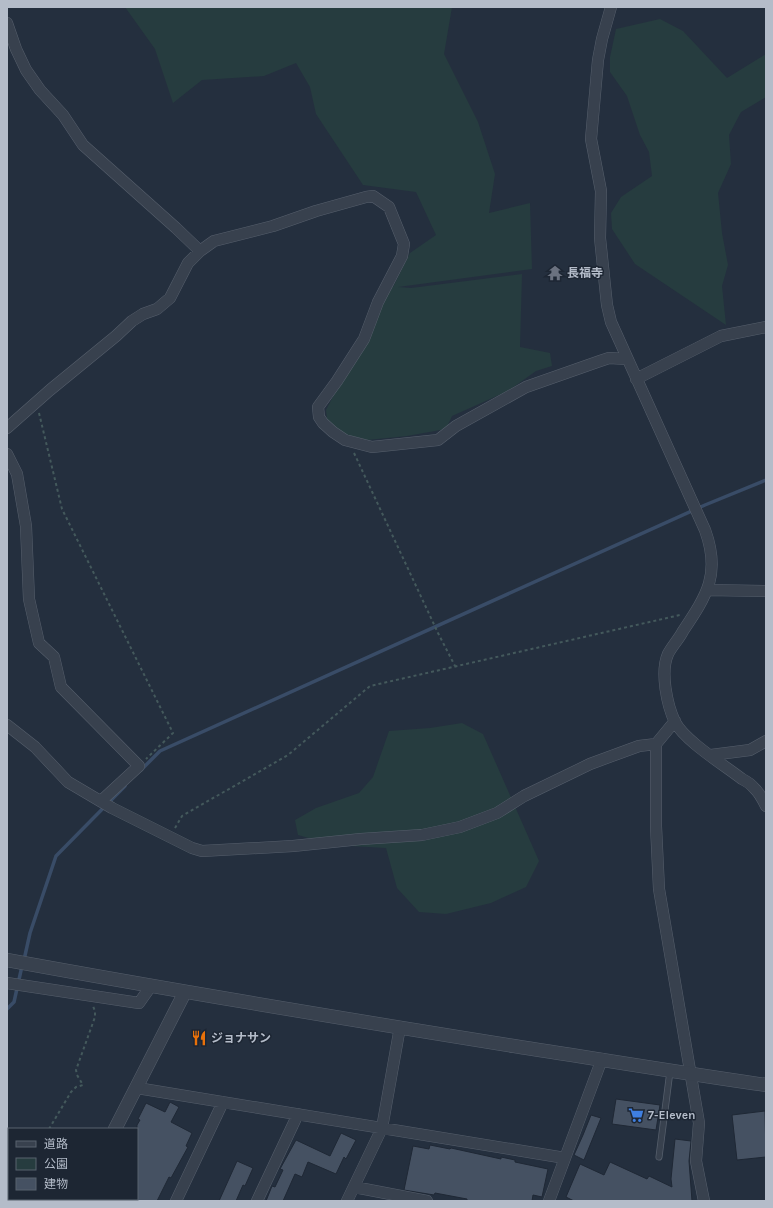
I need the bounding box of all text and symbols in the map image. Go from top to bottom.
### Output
temple icon: 長福寺 [546,264,564,282]
place label: 長福寺 [567,266,603,280]
restaurant icon: ジョナサン [190,1029,208,1047]
place label: ジョナサン [211,1031,271,1045]
supermarket icon: 7-Eleven [627,1106,645,1124]
place label: 7-Eleven [648,1108,696,1122]
legend [8,1128,138,1200]
text: 道路 [44,1137,68,1151]
text: 公園 [44,1157,68,1171]
text: 建物 [44,1177,68,1191]

